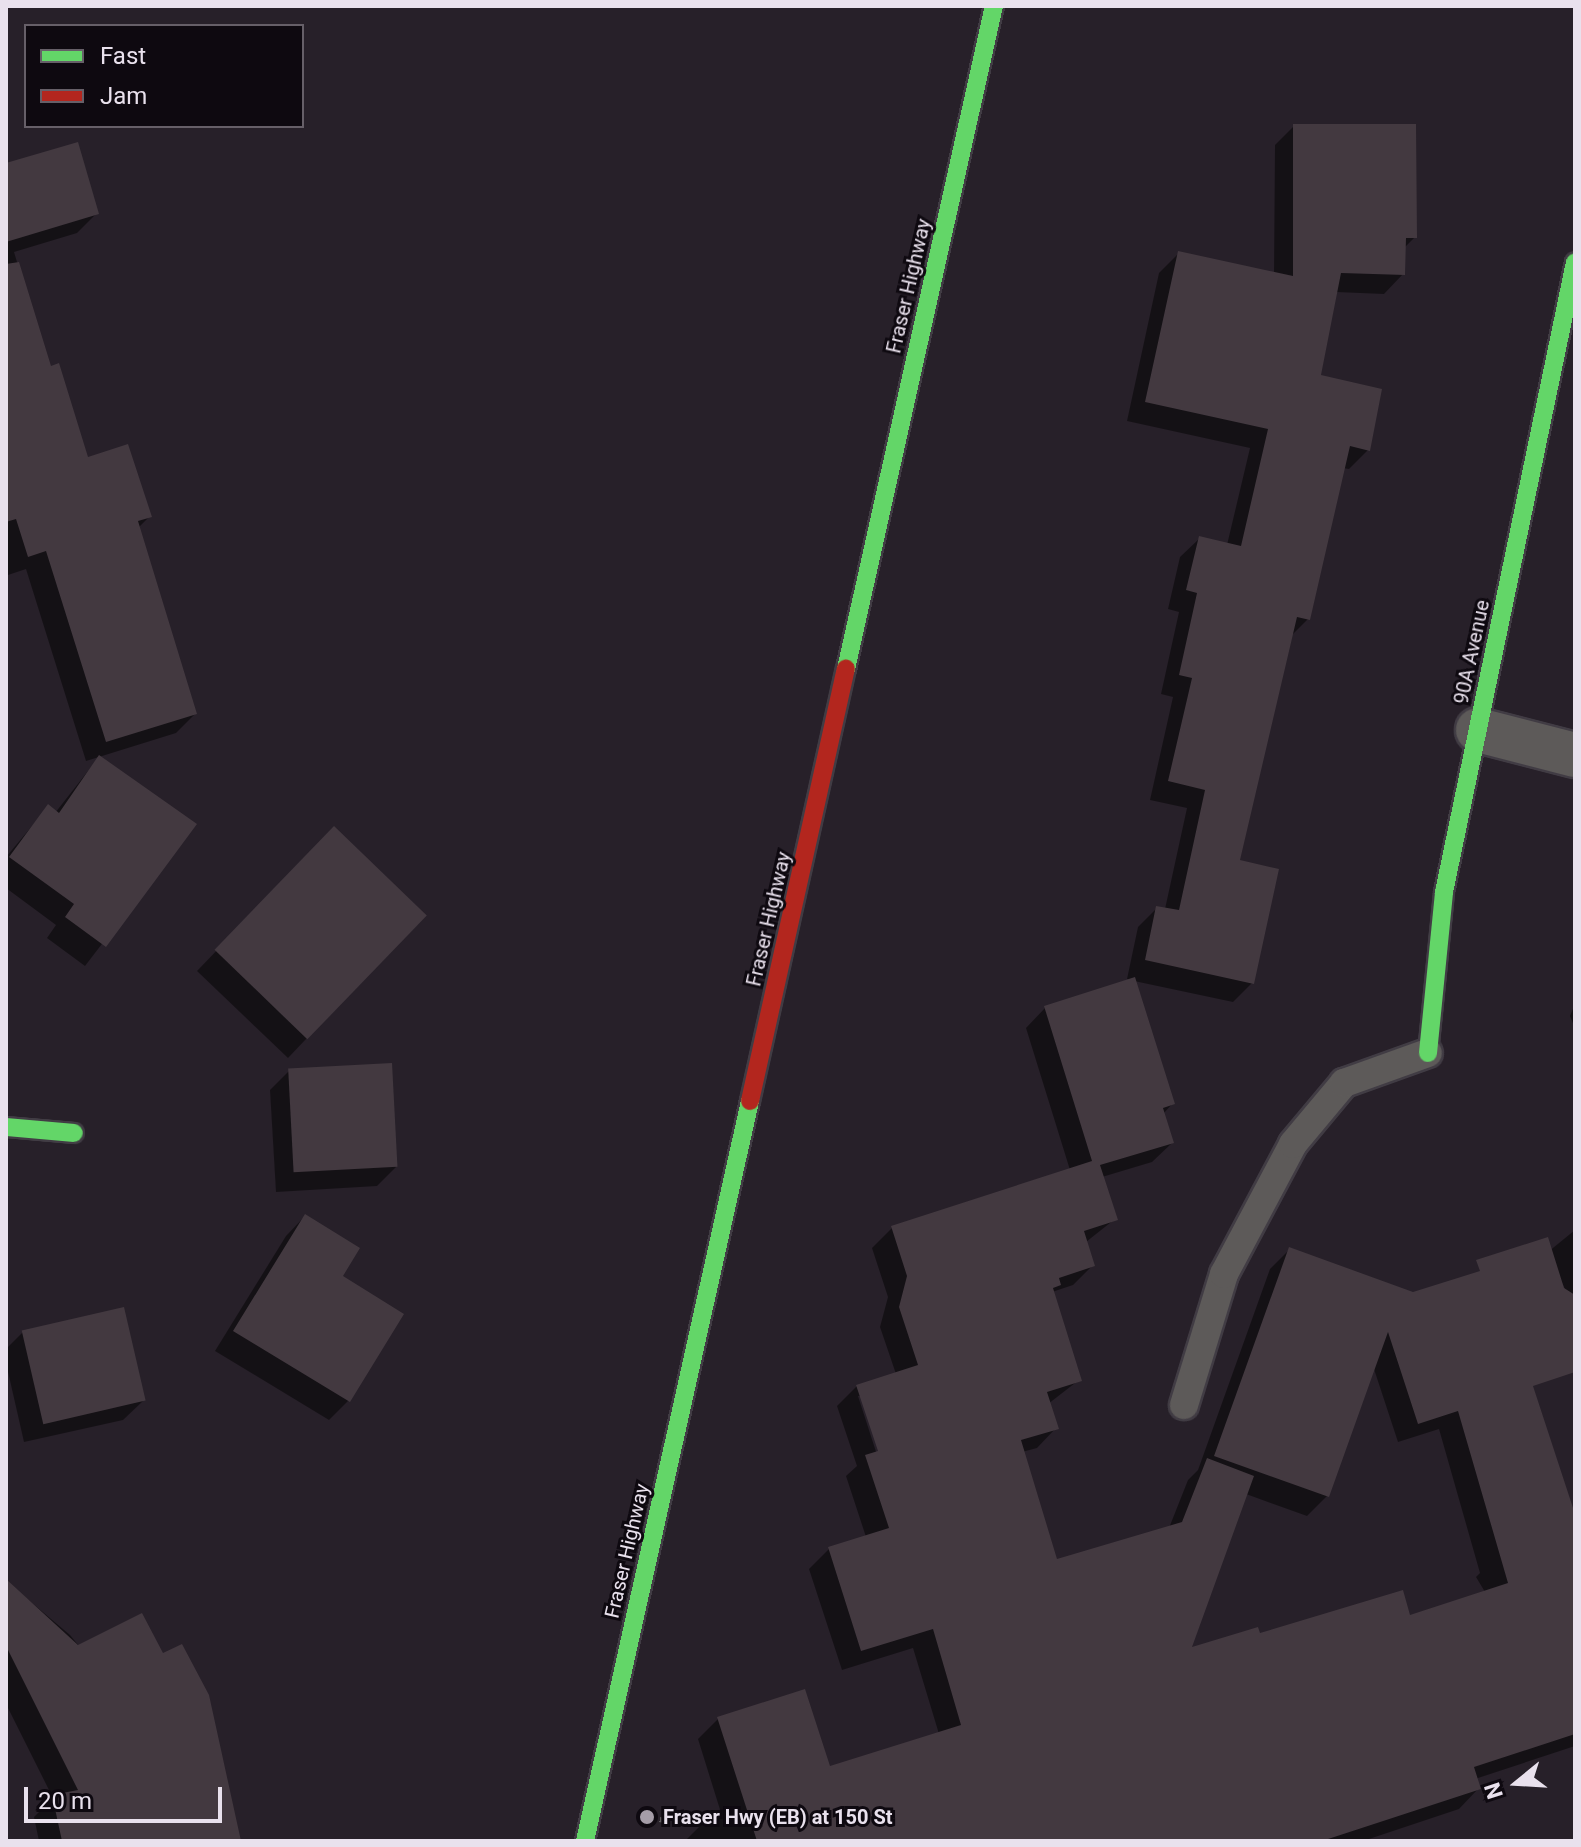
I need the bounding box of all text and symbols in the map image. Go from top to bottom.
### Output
legend [24,24,304,128]
text: Fast [100,42,146,70]
text: Jam [100,82,147,110]
street label: Fraser Highway [882,216,936,356]
street label: 90A Avenue [1449,598,1495,706]
street label: Fraser Highway [742,849,796,989]
street label: Fraser Highway [600,1481,654,1621]
north arrow [1477,1743,1557,1823]
scale bar [28,1771,226,1821]
text: N [1479,1779,1508,1802]
text: 20 m [38,1787,92,1815]
place label: Fraser Hwy (EB) at 150 St [663,1805,893,1829]
marker: Fraser Hwy (EB) at 150 St [638,1808,656,1826]

